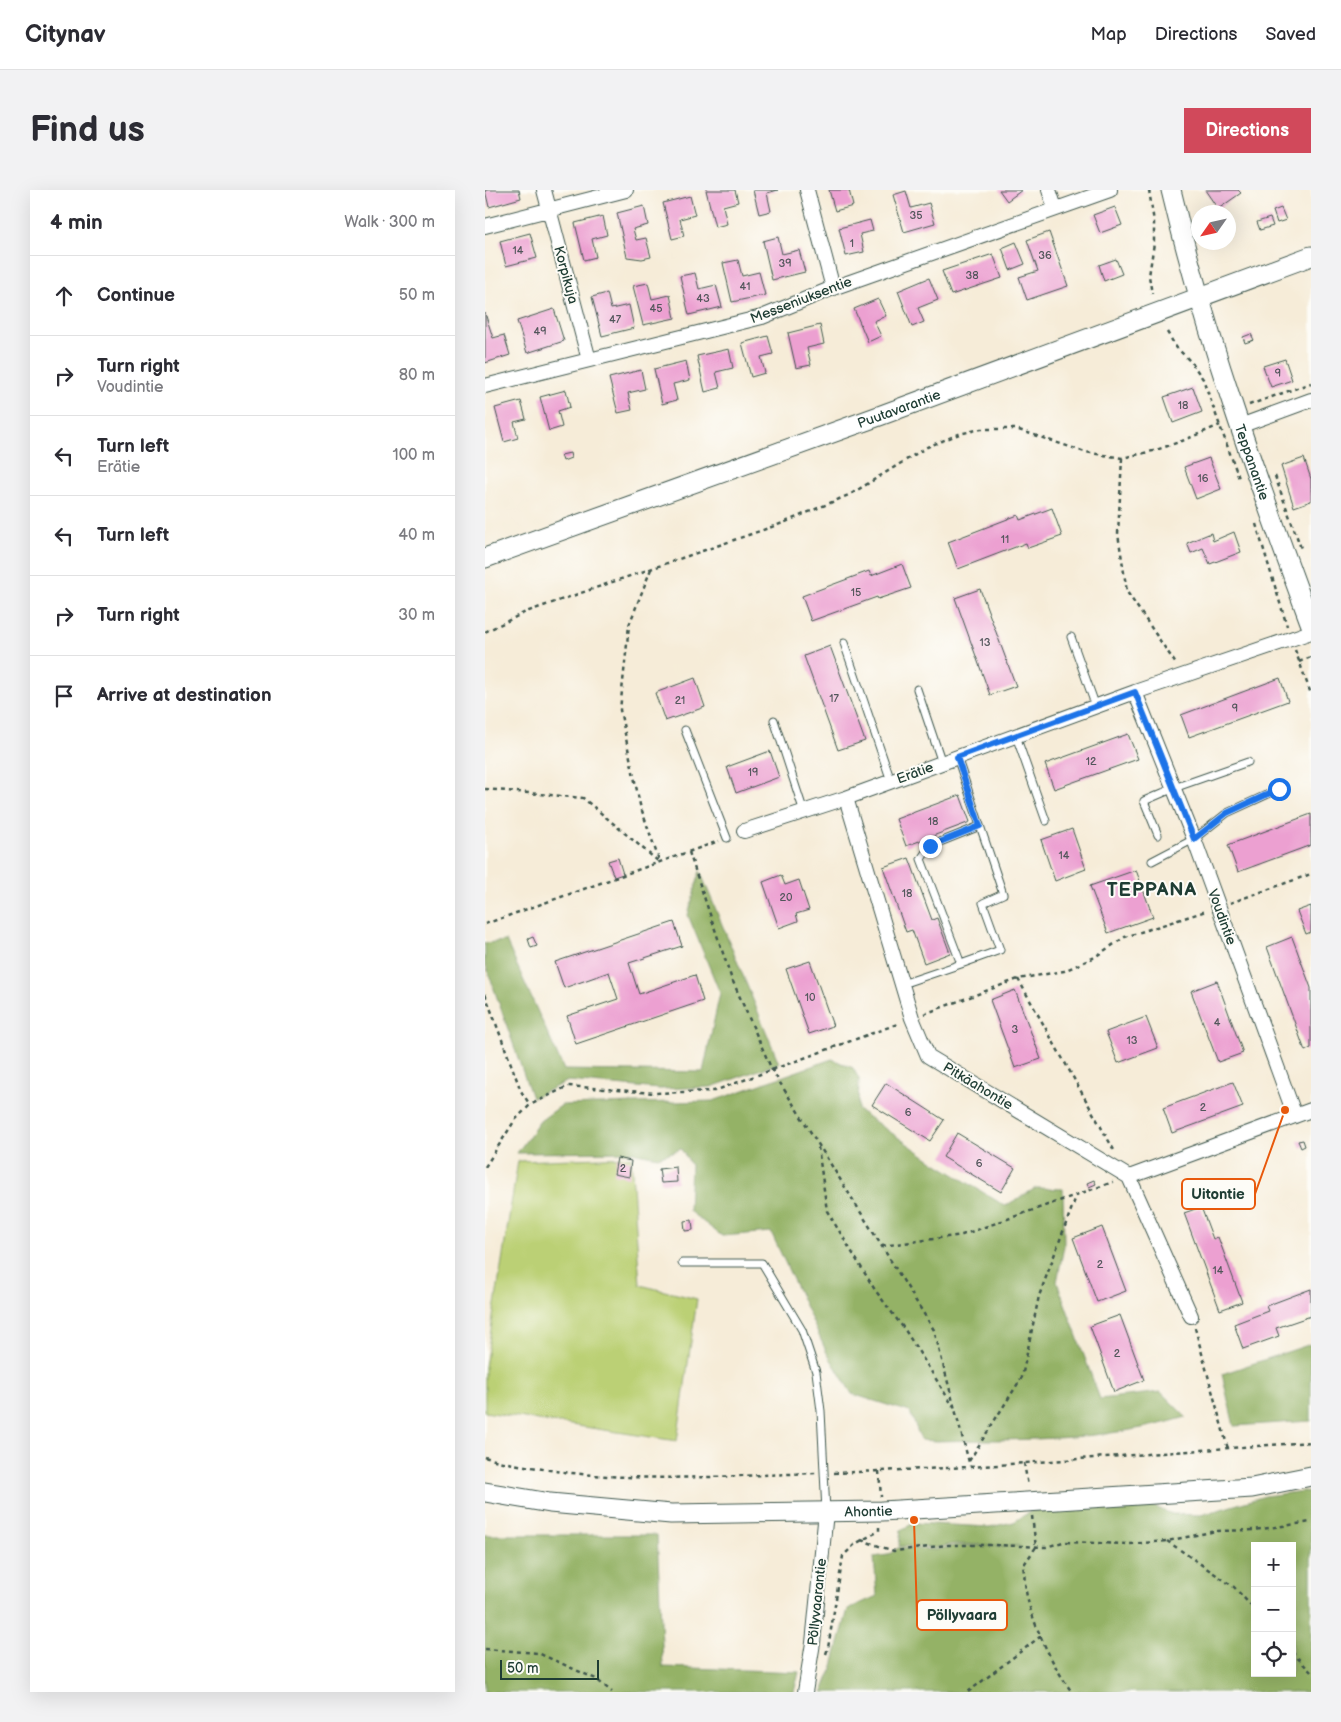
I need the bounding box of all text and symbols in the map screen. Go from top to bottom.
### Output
text: Citynav [25,20,106,49]
text: Map [1091,24,1127,45]
text: Directions [1155,24,1237,45]
text: Saved [1265,24,1316,45]
button: Directions [1184,108,1311,153]
text: Find us [30,109,145,152]
north arrow [1191,205,1236,250]
house number: 35 [909,209,923,222]
text: 4 min [50,210,103,235]
text: Walk · 300 m [344,213,435,232]
house number: 1 [850,237,854,250]
house number: 14 [513,244,524,257]
street label: Korpikuja [550,244,582,306]
house number: 36 [1038,249,1052,262]
house number: 39 [778,257,792,270]
house number: 38 [965,269,979,282]
street label: Messeniuksentie [748,273,854,327]
house number: 41 [740,280,750,293]
icon: ahead [50,282,78,310]
text: Continue [97,284,175,307]
text: 50 m [399,286,435,305]
house number: 43 [696,292,710,305]
house number: 45 [649,302,663,315]
house number: 47 [609,313,622,326]
house number: 49 [533,325,547,338]
text: Turn right [97,355,180,378]
icon: right [50,362,78,390]
text: 80 m [399,366,435,385]
house number: 9 [1275,367,1281,380]
text: Voudintie [97,378,164,397]
street label: Puutavarantie [855,386,943,432]
house number: 18 [1178,399,1188,412]
street label: Teppanantie [1231,422,1273,502]
text: Turn left [97,435,169,458]
icon: left [50,442,78,470]
text: 100 m [392,446,435,465]
text: Erätie [97,458,140,477]
house number: 16 [1198,472,1209,485]
icon: left [50,522,78,550]
text: Turn left [97,524,169,547]
text: 40 m [398,526,435,545]
house number: 11 [1001,533,1009,546]
house number: 15 [851,586,861,599]
icon: right [50,602,78,630]
text: Turn right [97,604,180,627]
text: 30 m [398,606,435,625]
house number: 13 [979,636,991,649]
icon: arrive [50,682,78,710]
text: Arrive at destination [97,684,272,707]
house number: 17 [829,692,839,705]
house number: 21 [675,694,685,707]
house number: 9 [1232,702,1238,715]
house number: 12 [1086,755,1097,768]
street label: Erätie [894,759,936,787]
house number: 19 [748,766,758,779]
route start [1268,778,1291,801]
house number: 18 [928,815,938,828]
route end [919,835,942,858]
house number: 14 [1059,849,1070,862]
district label: TEPPANA [1107,879,1197,902]
house number: 18 [902,887,912,900]
street label: Voudintie [1204,887,1240,947]
house number: 20 [780,891,793,904]
house number: 10 [805,991,816,1004]
house number: 4 [1214,1016,1221,1029]
house number: 3 [1012,1023,1019,1036]
house number: 13 [1126,1034,1138,1047]
street label: Pitkäahontie [940,1059,1016,1113]
house number: 2 [1200,1101,1207,1114]
house number: 6 [905,1106,912,1119]
house number: 6 [976,1157,983,1170]
house number: 2 [620,1162,627,1175]
callout: Uitontie [1182,1179,1255,1209]
text: Uitontie [1191,1185,1245,1204]
house number: 2 [1097,1258,1104,1271]
house number: 14 [1213,1264,1224,1277]
house number: 2 [1114,1347,1121,1360]
street label: Ahontie [844,1502,893,1520]
map controls [1251,1542,1296,1677]
button: + [1251,1542,1296,1587]
street label: Pöllyvaarantie [804,1557,830,1647]
button: − [1251,1587,1296,1632]
callout: Pöllyvaara [917,1600,1007,1630]
text: Pöllyvaara [927,1606,997,1625]
button: locate [1251,1632,1296,1677]
scale bar [500,1657,599,1680]
text: 50 m [507,1660,539,1677]

